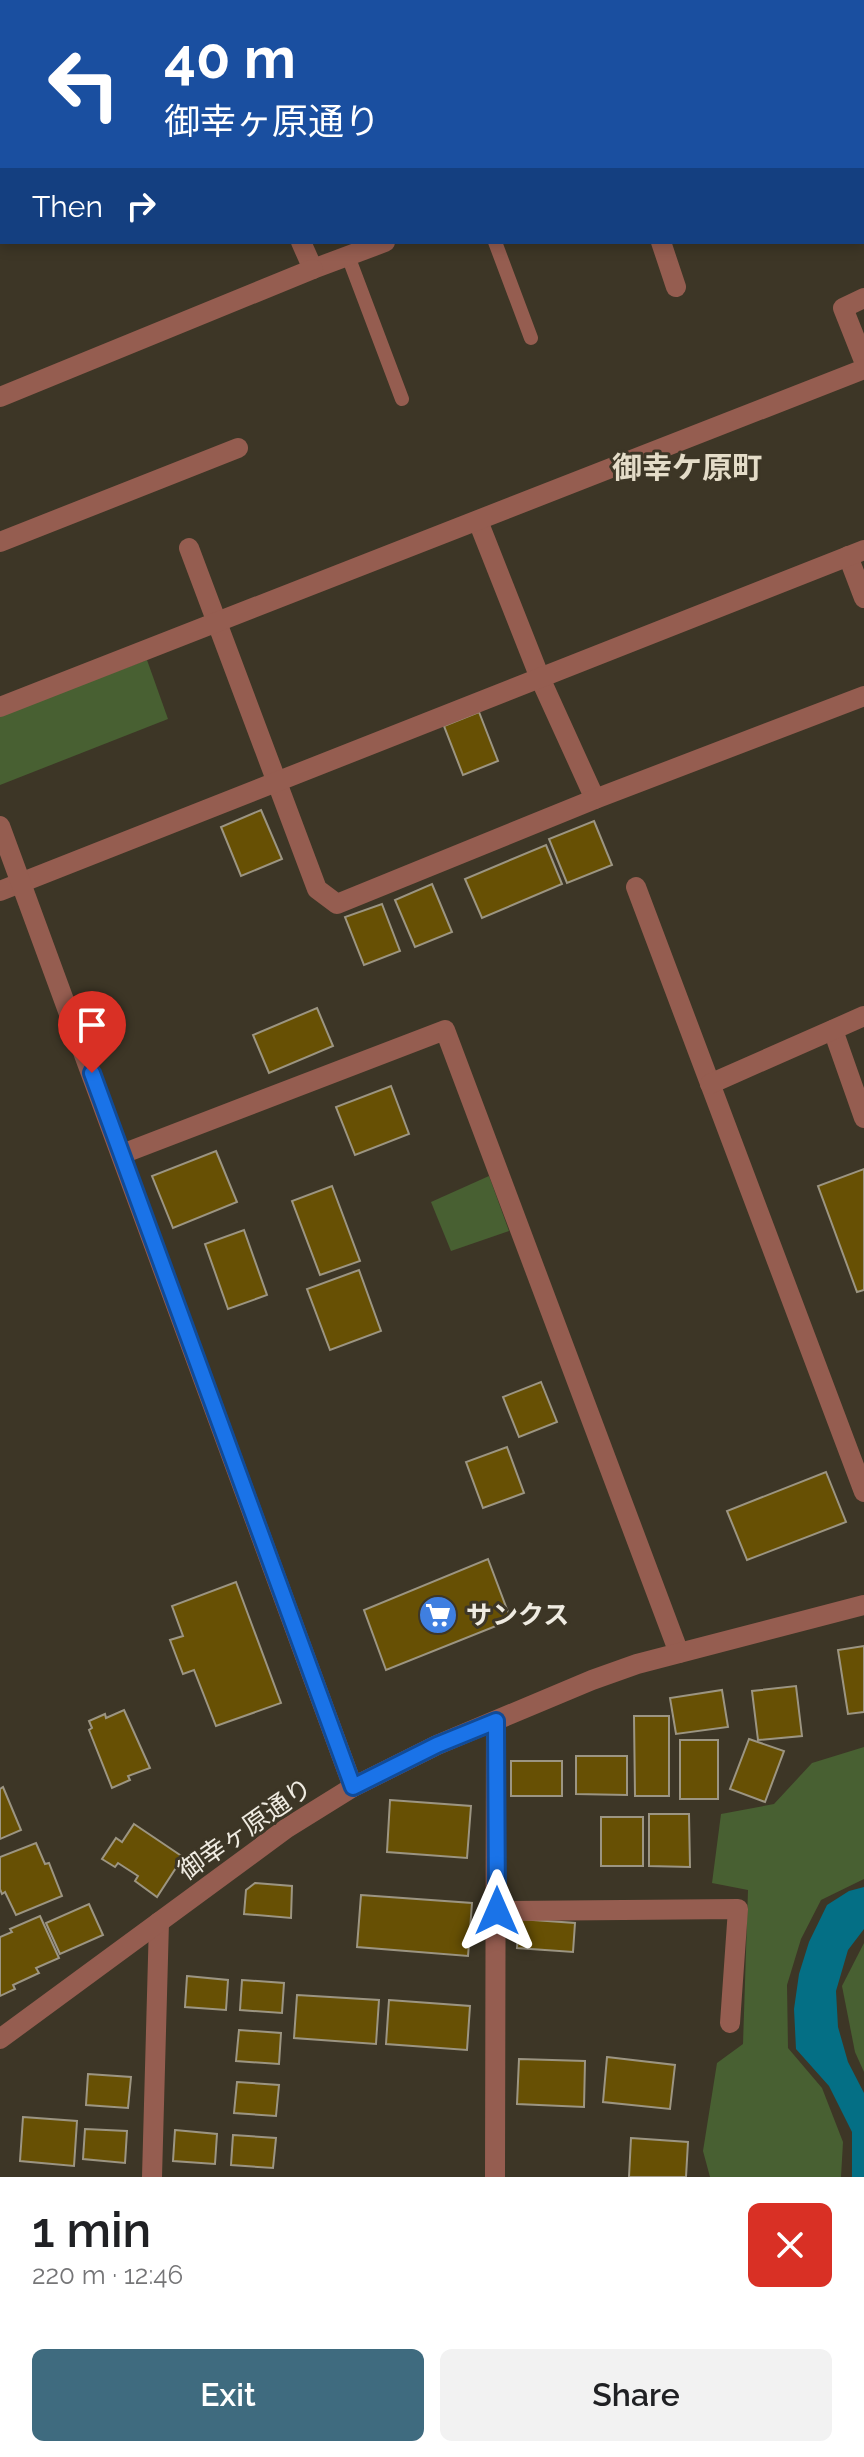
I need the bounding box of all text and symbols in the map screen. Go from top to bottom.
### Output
text: 40 m [164,25,296,91]
icon: left [32,32,136,136]
text: 御幸ヶ原通り [164,100,380,142]
icon: right [119,184,163,228]
text: Then [32,189,103,224]
district label: 御幸ケ原町 [612,450,762,485]
pin [58,991,126,1073]
icon: arrive [70,1003,114,1047]
supermarket icon: サンクス [417,1594,459,1636]
place label: サンクス [466,1600,569,1630]
street label: 御幸ヶ原通り [172,1772,318,1886]
position arrow [455,1869,539,1953]
text: 1 min [32,2202,151,2258]
button: close [748,2203,832,2287]
text: 220 m · 12:46 [32,2260,183,2290]
button: Exit [32,2349,424,2441]
button: Share [440,2349,832,2441]

